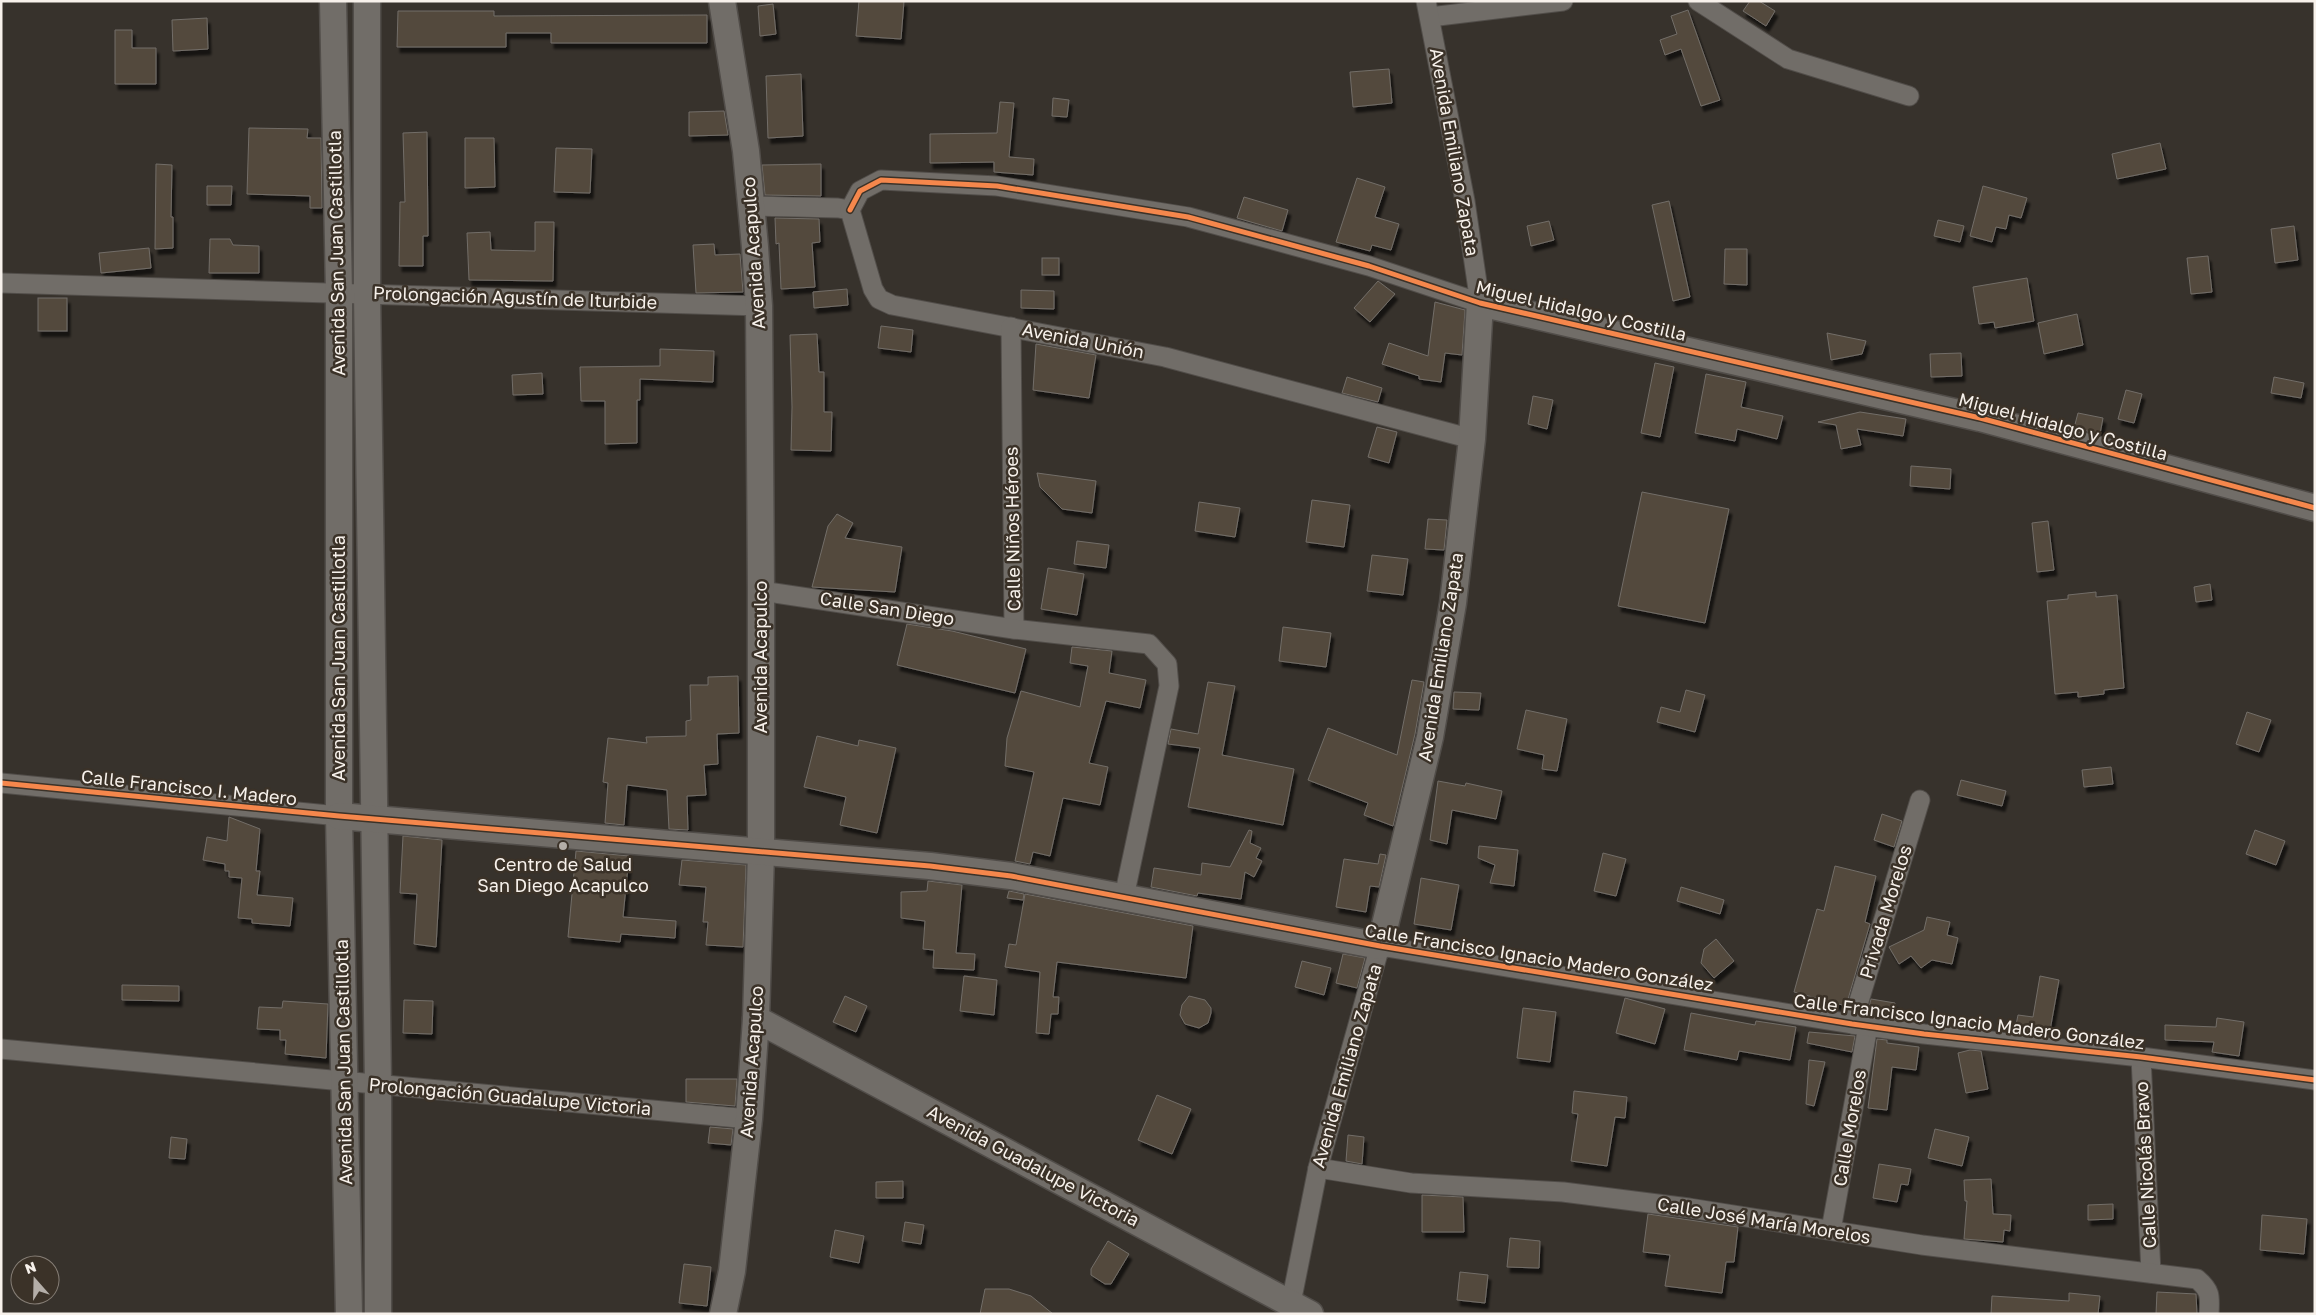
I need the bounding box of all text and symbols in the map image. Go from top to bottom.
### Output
street label: Avenida Emiliano Zapata [1426,46,1484,258]
street label: Avenida San Juan Castillotla [323,130,349,376]
street label: Avenida Acapulco [737,176,769,330]
street label: Miguel Hidalgo y Costilla [1474,275,1689,345]
street label: Prolongación Agustín de Iturbide [373,281,657,313]
street label: Avenida Unión [1020,317,1146,363]
street label: Miguel Hidalgo y Costilla [1956,388,2170,465]
street label: Calle Niños Héroes [1000,446,1024,612]
street label: Avenida San Juan Castillotla [327,535,349,781]
street label: Avenida Emiliano Zapata [1413,551,1467,763]
street label: Avenida Acapulco [749,581,771,733]
street label: Calle San Diego [818,587,956,629]
street label: Calle Francisco I. Madero [80,765,298,809]
marker: Centro de Salud San Diego Acapulco [557,840,569,852]
street label: Privada Morelos [1854,842,1916,981]
place label: Centro de Salud San Diego Acapulco [477,853,649,896]
street label: Calle Francisco Ignacio Madero González [1363,919,1715,995]
street label: Avenida San Juan Castillotla [330,939,356,1185]
street label: Avenida Emiliano Zapata [1306,961,1386,1170]
street label: Avenida Acapulco [735,985,767,1139]
street label: Calle Francisco Ignacio Madero González [1793,989,2146,1053]
street label: Calle Morelos [1828,1068,1870,1188]
street label: Prolongación Guadalupe Victoria [368,1073,652,1119]
street label: Calle Nicolás Bravo [2130,1081,2160,1249]
street label: Avenida Guadalupe Victoria [924,1100,1143,1230]
street label: Calle José María Morelos [1656,1192,1872,1248]
north arrow [10,1255,60,1305]
text: N [22,1258,38,1277]

